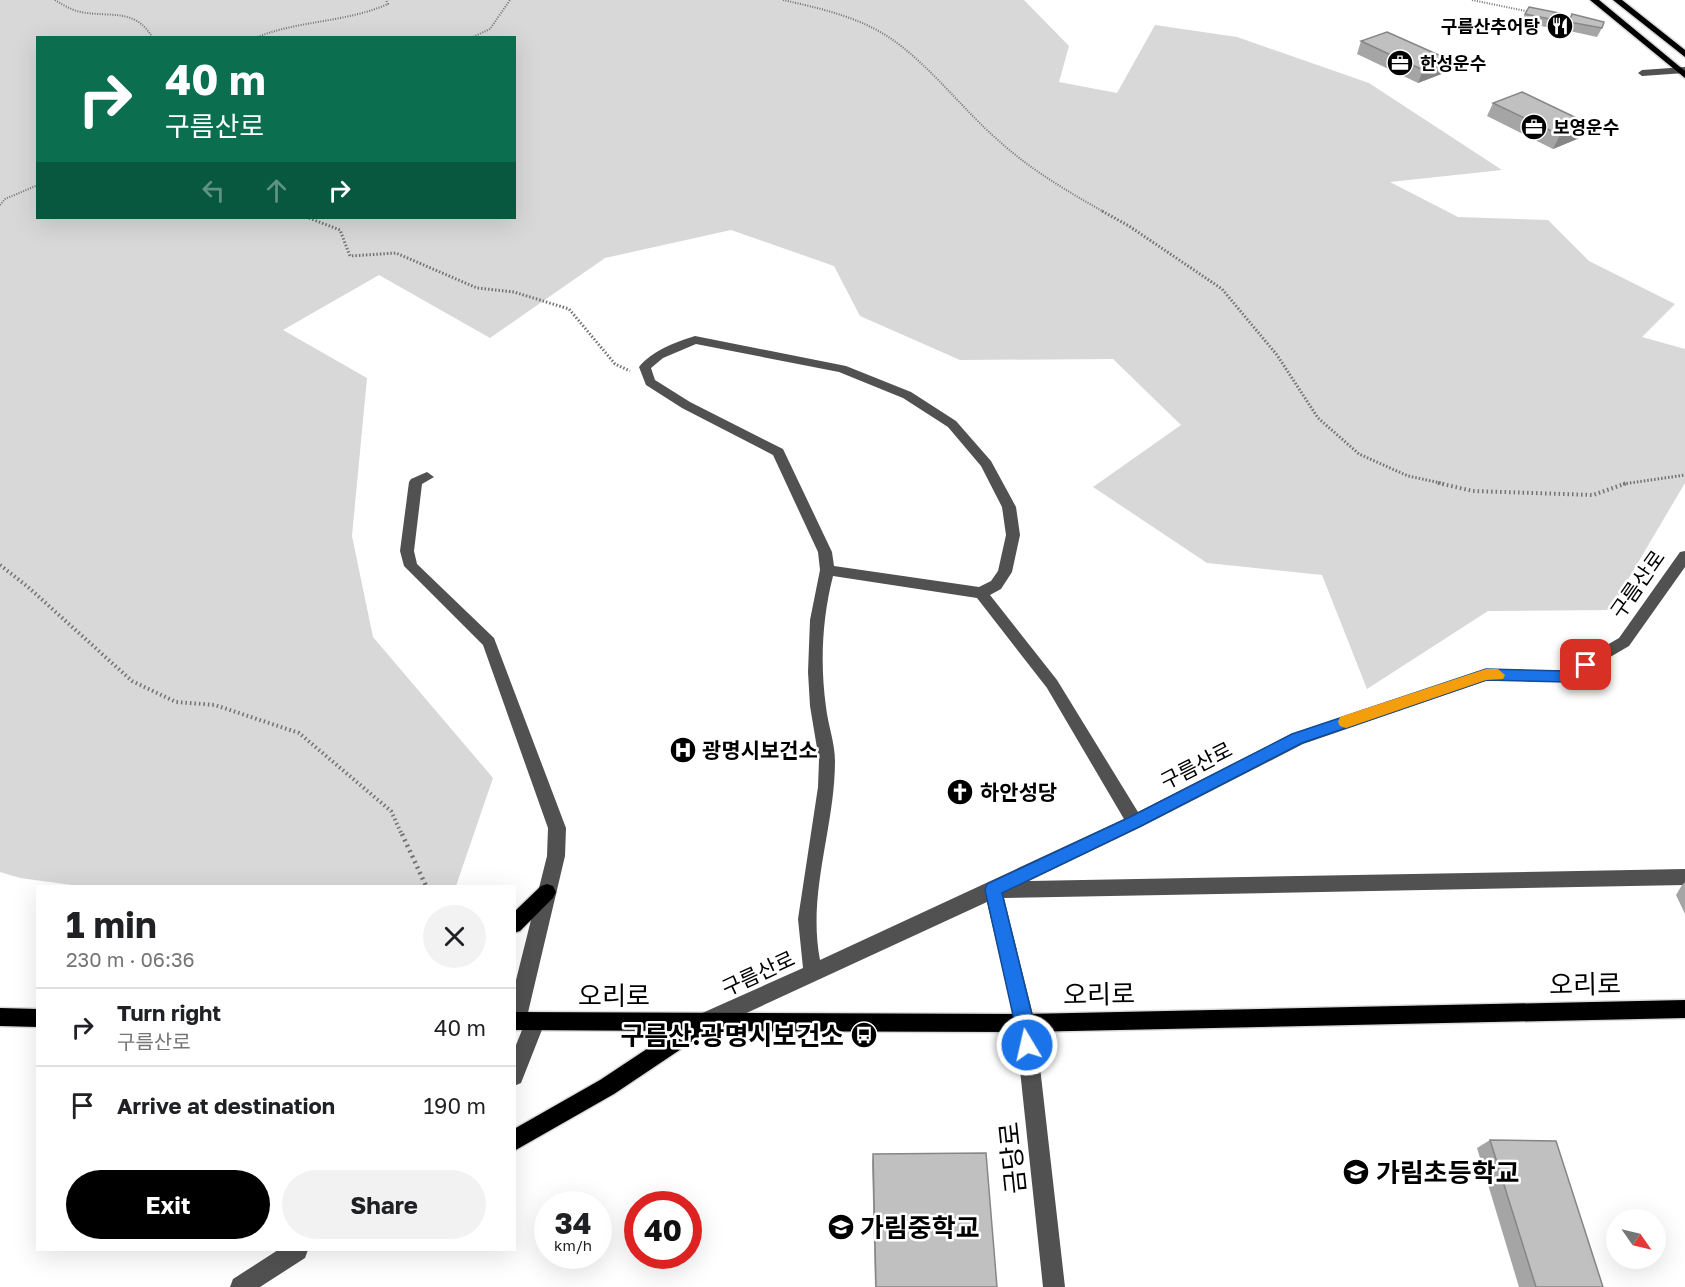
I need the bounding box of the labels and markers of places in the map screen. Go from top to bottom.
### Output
restaurant icon: 구름산추어탕 [1545,11,1575,41]
place label: 구름산추어탕 [1441,15,1540,37]
office icon: 한성운수 [1385,48,1415,78]
place label: 한성운수 [1420,52,1486,74]
office icon: 보영운수 [1519,112,1549,142]
place label: 보영운수 [1553,116,1619,138]
pin [1560,639,1611,690]
hospital icon: 광명시보건소 [668,735,698,765]
place label: 광명시보건소 [702,737,818,763]
church icon: 하안성당 [945,777,975,807]
place label: 하안성당 [980,779,1057,805]
place label: 구름산.광명시보건소 [620,1020,844,1051]
bus stop icon: 구름산.광명시보건소 [849,1020,879,1050]
school or university icon: 가림초등학교 [1341,1157,1371,1187]
place label: 가림초등학교 [1376,1157,1520,1188]
school or university icon: 가림중학교 [826,1212,856,1242]
place label: 가림중학교 [860,1212,980,1243]

